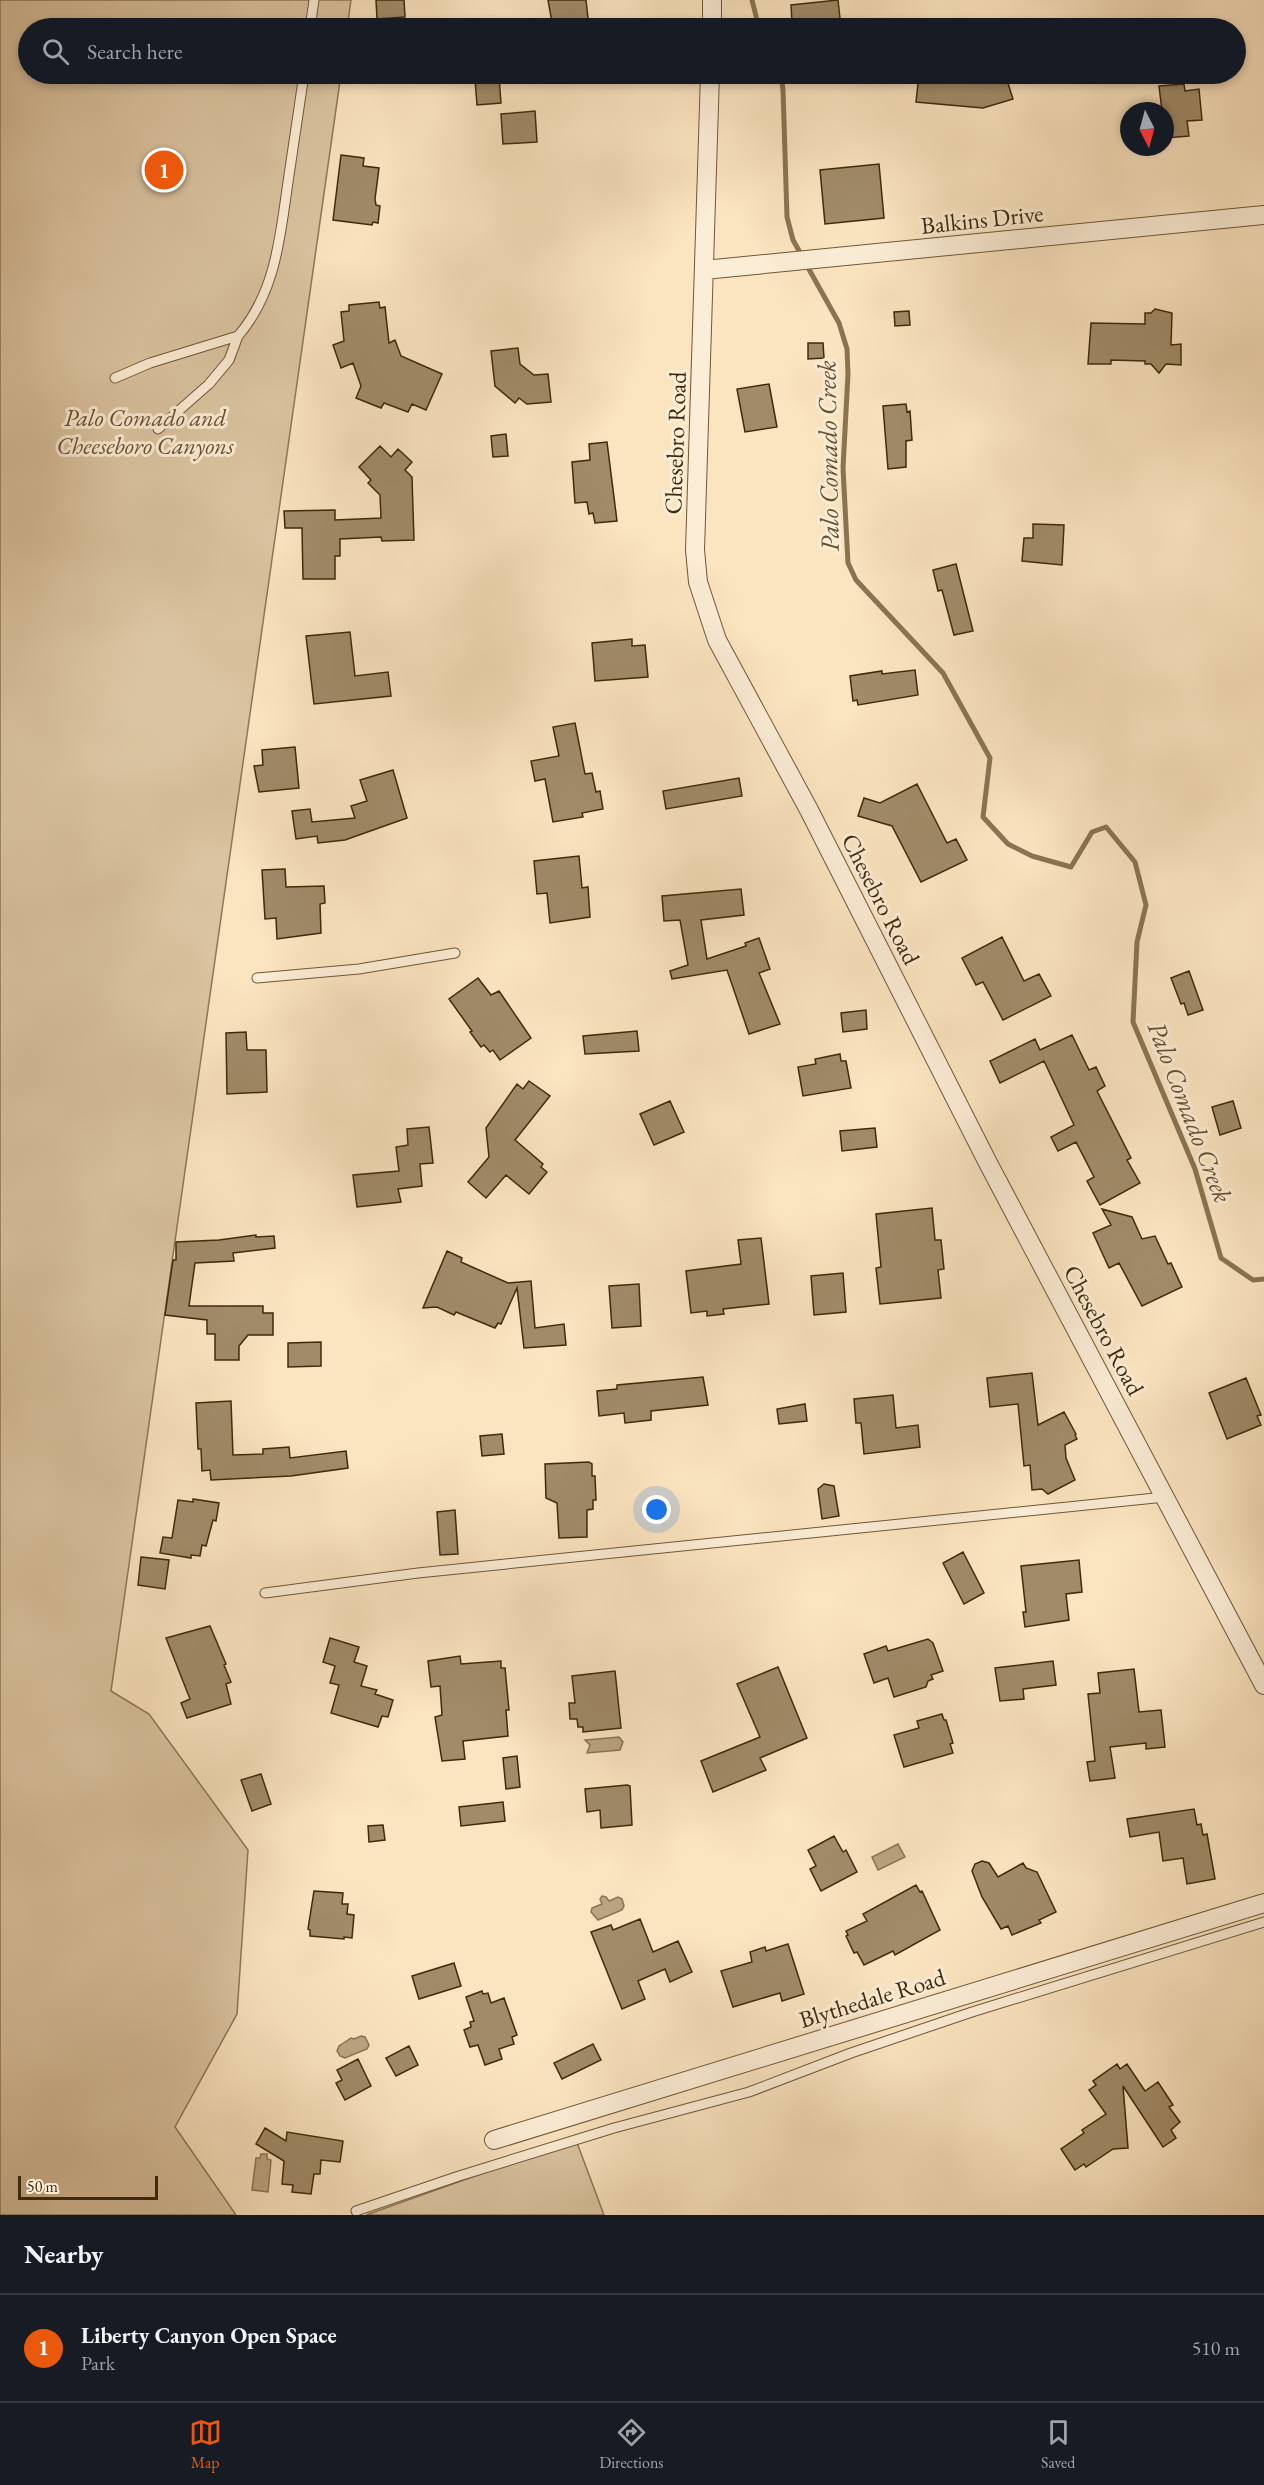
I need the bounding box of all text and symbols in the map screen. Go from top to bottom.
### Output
search box [18,18,1246,84]
icon: search [39,35,72,68]
text: Search here [87,37,182,66]
north arrow [1120,102,1174,156]
pin: 1 [144,148,184,192]
street label: Balkins Drive [919,197,1045,241]
water label: Palo Comado Creek [809,360,847,552]
street label: Chesebro Road [657,370,693,515]
park label: Palo Comado and Cheeseboro Canyons [56,402,234,461]
street label: Chesebro Road [835,828,928,971]
water label: Palo Comado Creek [1140,1016,1240,1208]
street label: Chesebro Road [1057,1260,1152,1401]
your location [642,1495,671,1524]
street label: Blythedale Road [795,1961,950,2035]
scale bar [18,2173,158,2200]
text: 50 m [27,2176,58,2197]
text: Nearby [24,2237,104,2271]
text: Liberty Canyon Open Space [81,2321,337,2350]
text: 1 [38,2335,49,2361]
text: 510 m [1192,2335,1240,2361]
text: Park [81,2350,115,2376]
tab: Map [189,2416,222,2473]
tab: Directions [599,2416,664,2473]
tab: Saved [1041,2416,1075,2473]

